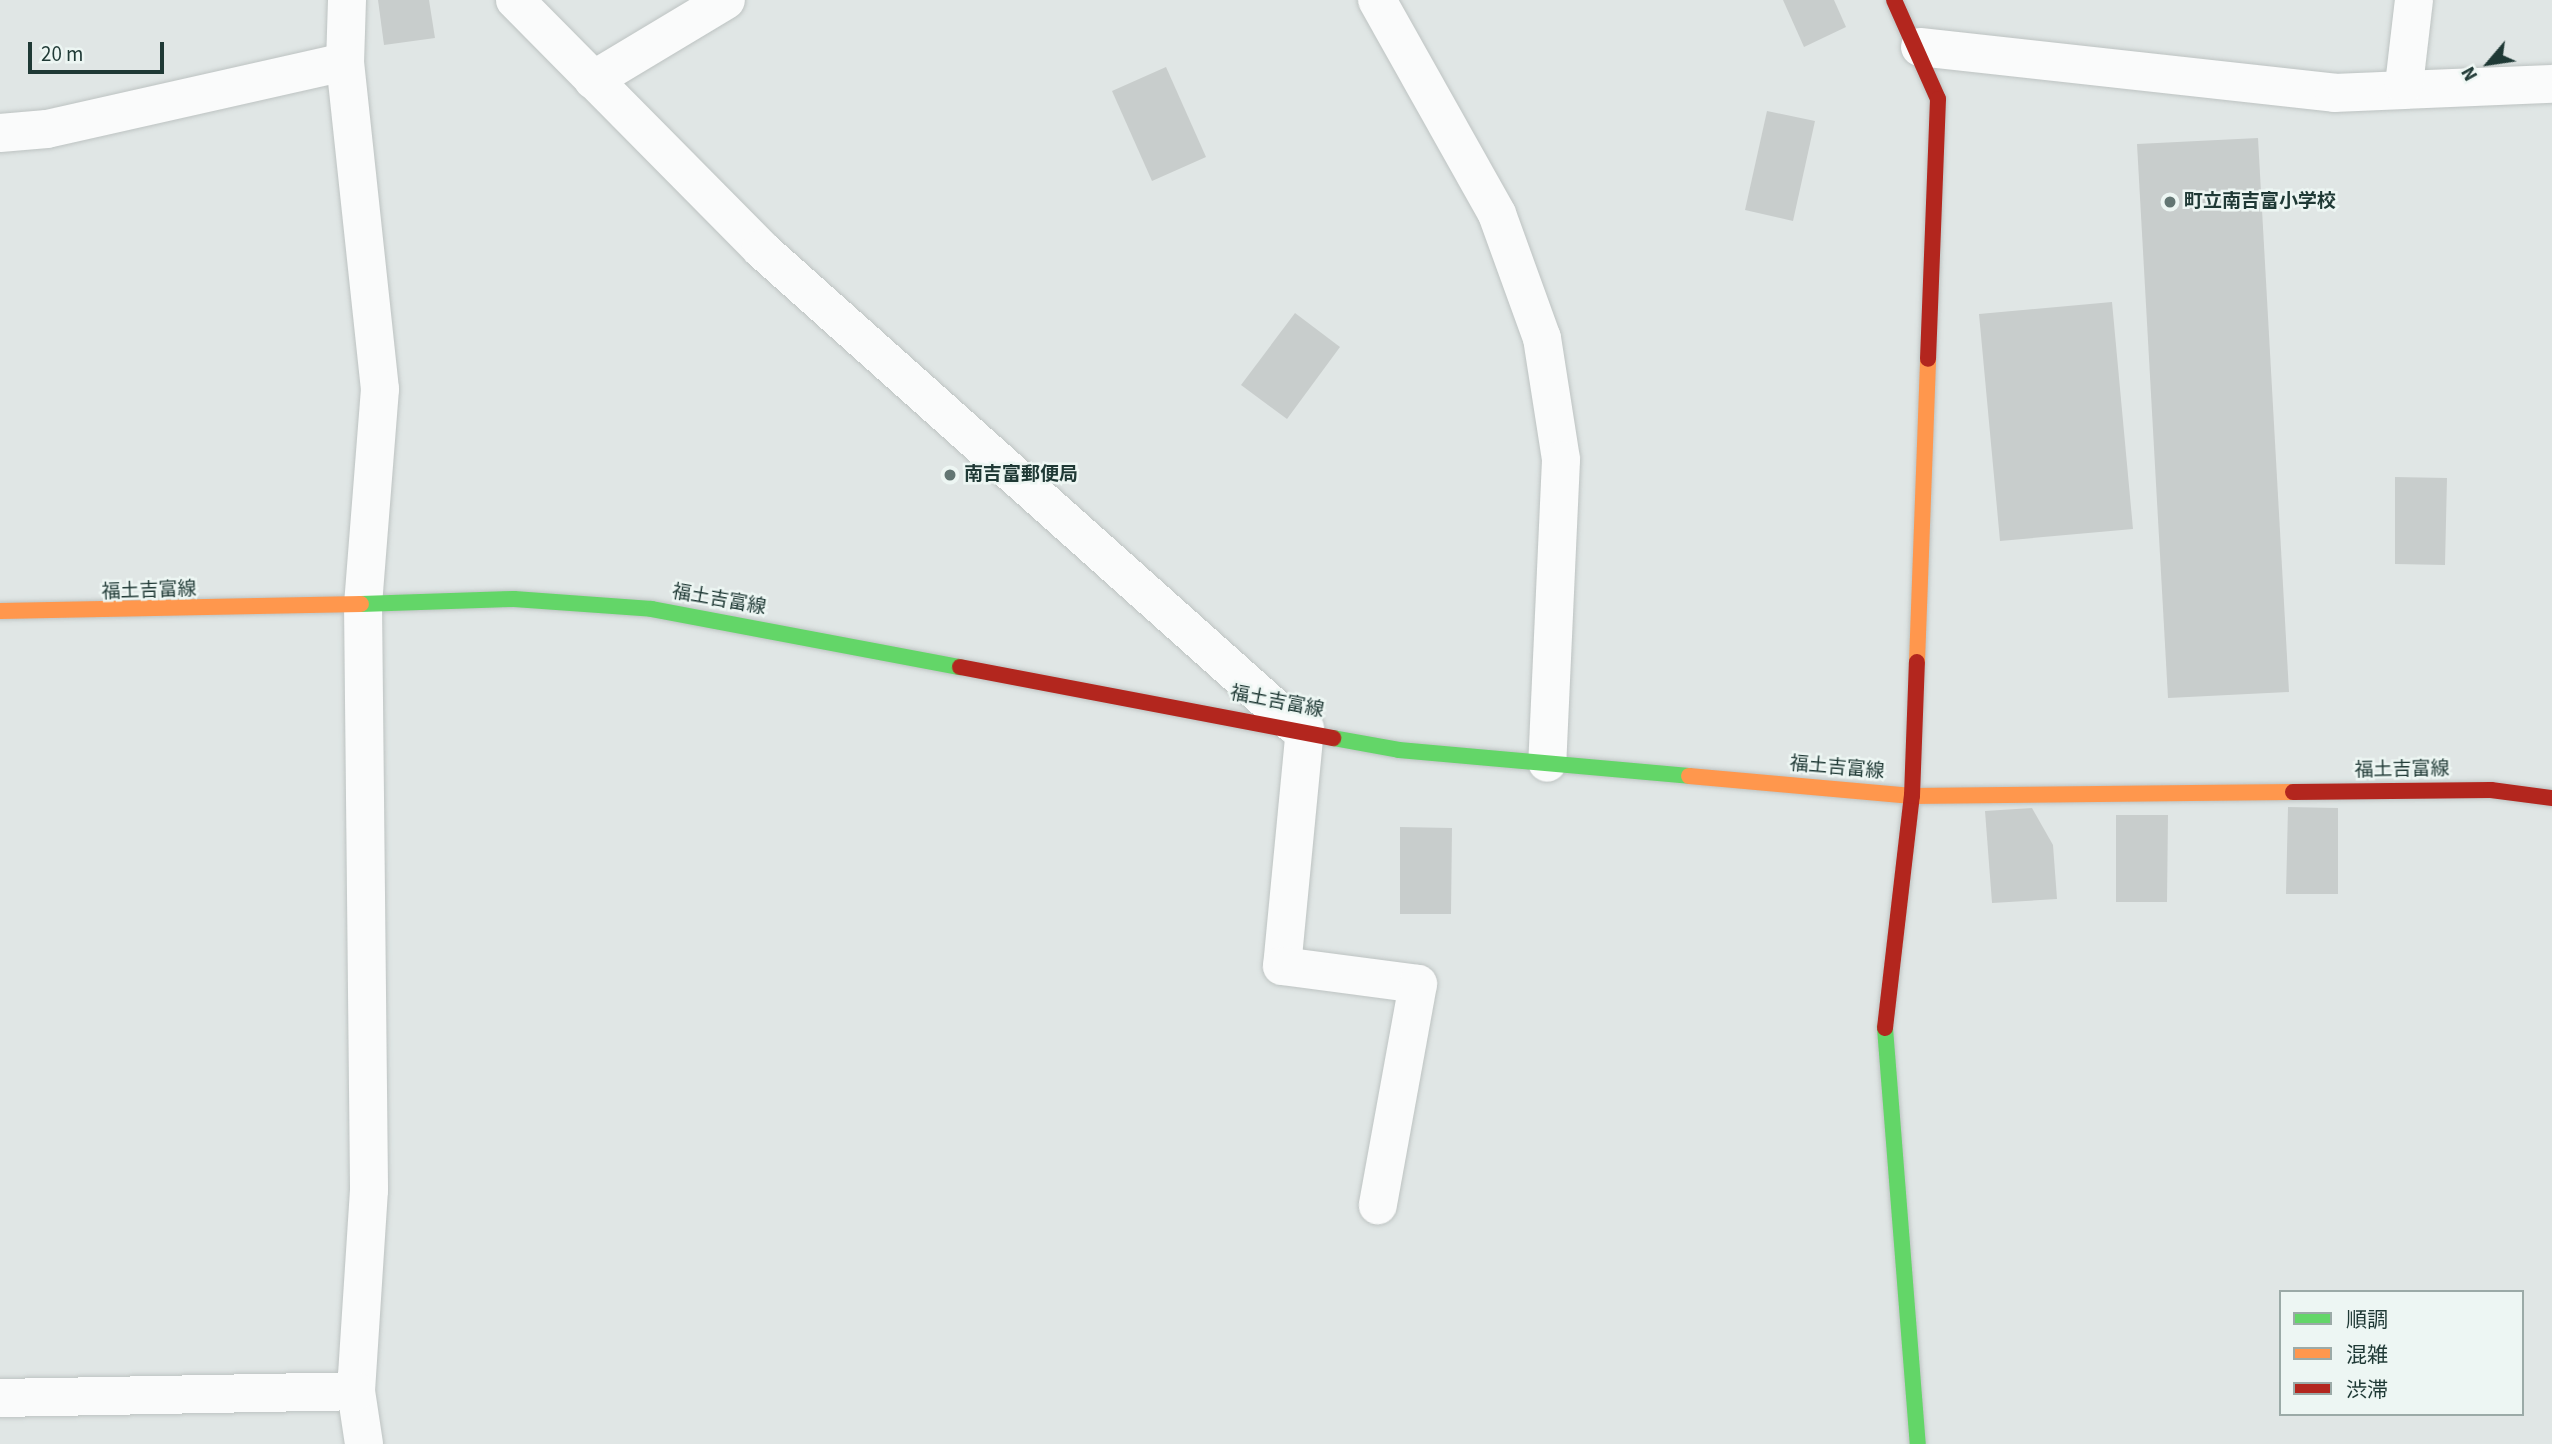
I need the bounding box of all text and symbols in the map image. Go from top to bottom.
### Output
scale bar [32,28,168,72]
north arrow [2454,28,2524,98]
text: 20 m [41,39,83,69]
text: N [2455,61,2485,86]
place label: 町立南吉富小学校 [2184,191,2336,213]
marker: 町立南吉富小学校 [2162,194,2178,210]
place label: 南吉富郵便局 [964,464,1078,486]
marker: 南吉富郵便局 [942,467,958,483]
street label: 福土吉富線 [101,578,197,604]
street label: 福土吉富線 [670,581,768,619]
street label: 福土吉富線 [1228,682,1326,722]
street label: 福土吉富線 [1789,753,1885,783]
street label: 福土吉富線 [2354,758,2450,782]
legend [2279,1290,2524,1416]
text: 順調 [2346,1305,2388,1335]
text: 混雑 [2346,1340,2388,1370]
text: 渋滞 [2346,1375,2388,1405]

